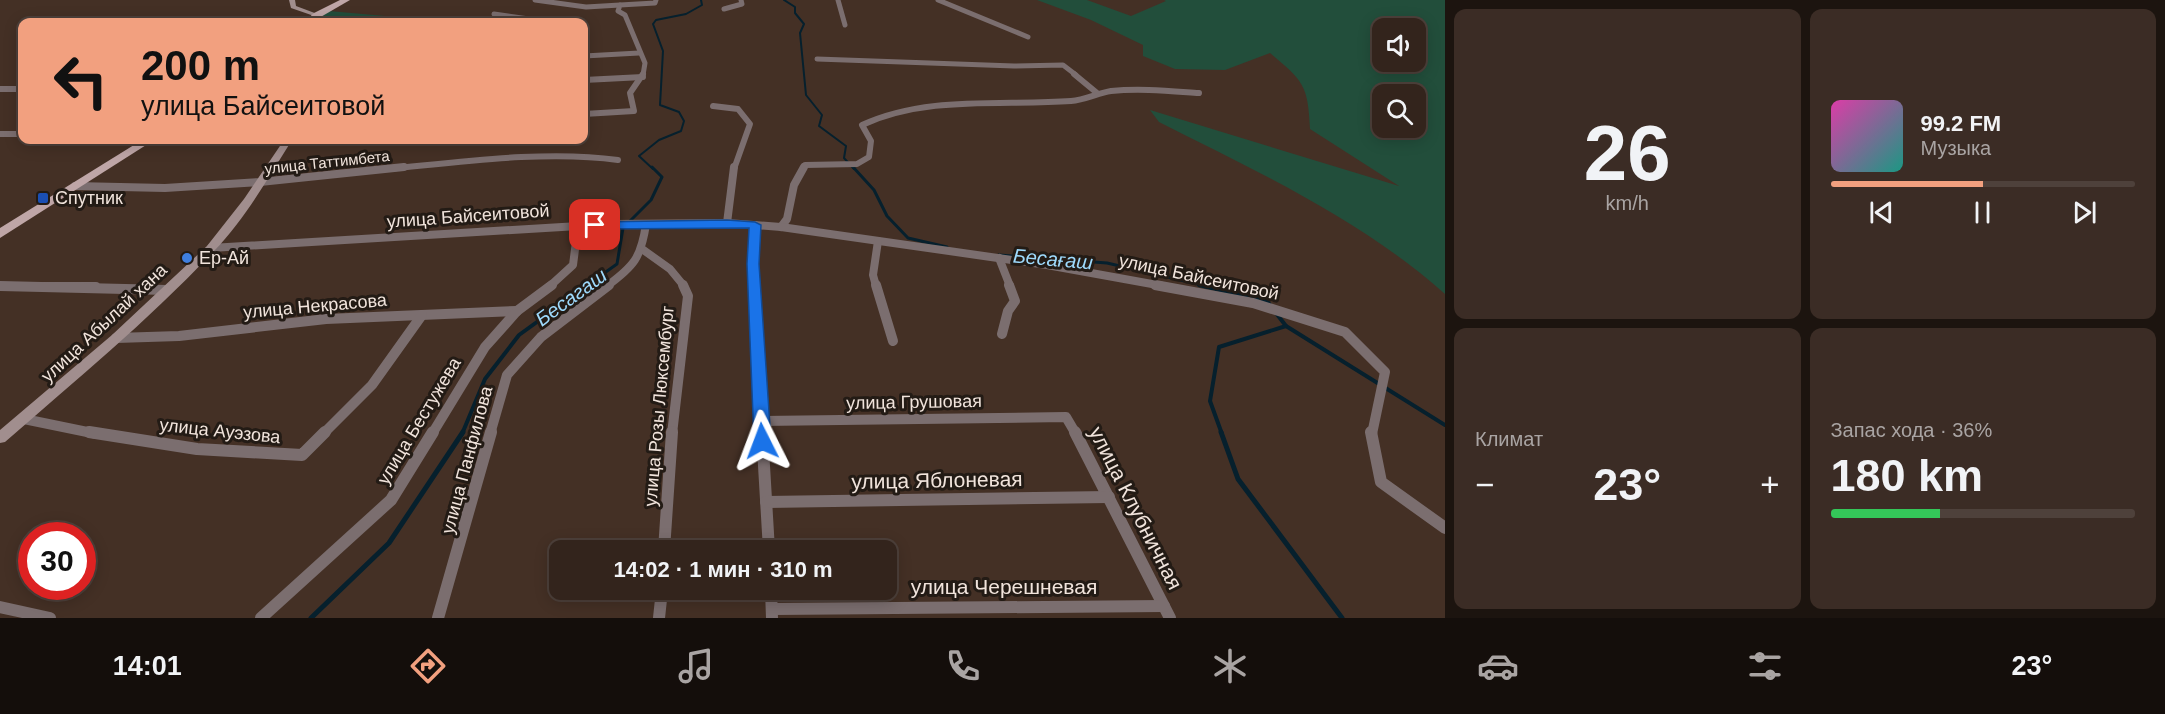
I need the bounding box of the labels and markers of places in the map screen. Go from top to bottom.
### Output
place label: Спутник [55,188,123,208]
marker: Спутник [36,191,50,205]
pin [569,199,620,250]
place label: Ер-Ай [199,248,249,268]
marker: Ер-Ай [180,251,194,265]

